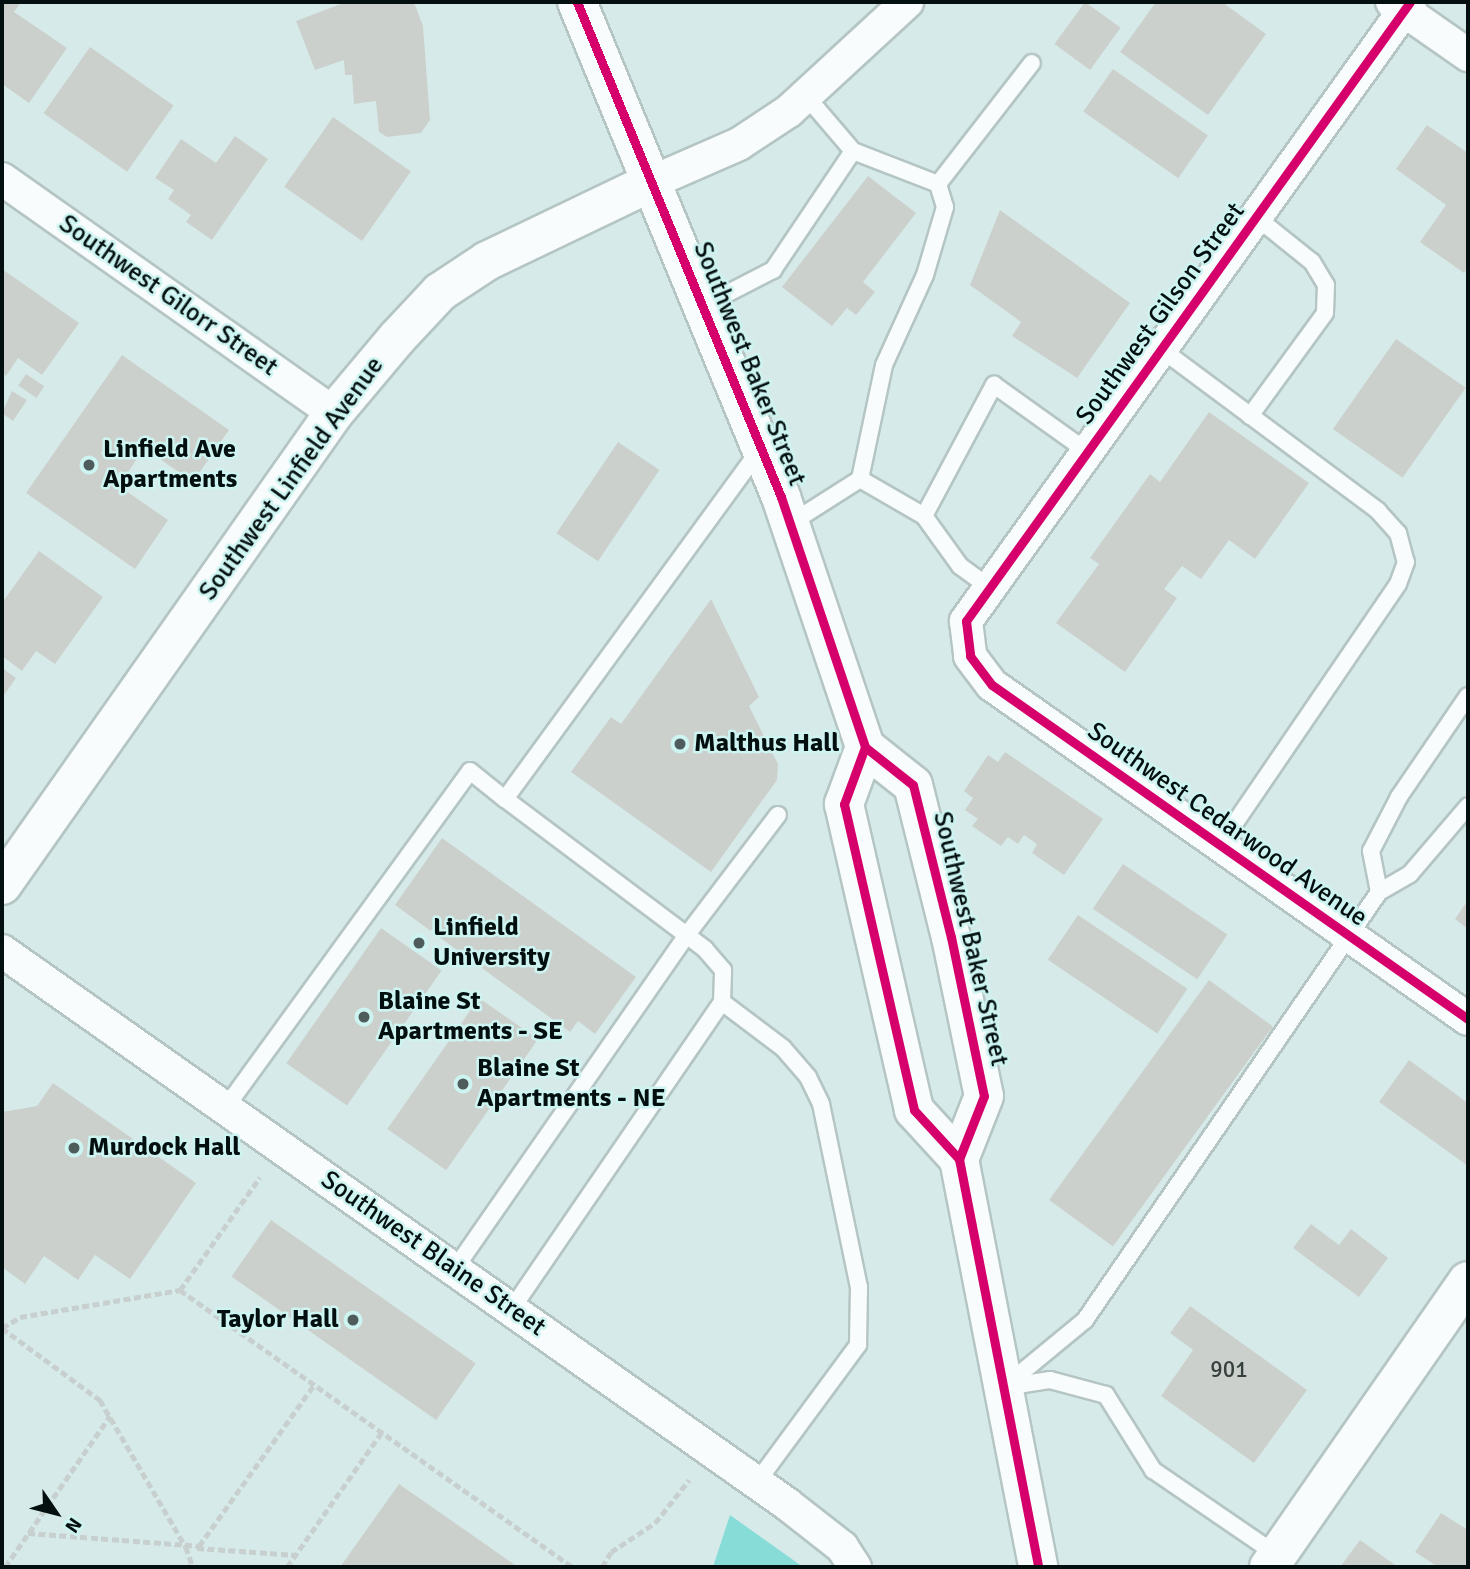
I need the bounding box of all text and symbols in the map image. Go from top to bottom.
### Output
street label: Southwest Gilson Street [1070,197,1252,431]
street label: Southwest Gilorr Street [53,209,283,383]
street label: Southwest Baker Street [686,238,812,490]
street label: Southwest Linfield Avenue [193,351,391,607]
place label: Linfield Ave Apartments [103,434,237,496]
marker: Linfield Ave Apartments [81,457,97,473]
street label: Southwest Cedarwood Avenue [1081,716,1373,934]
place label: Malthus Hall [694,728,839,760]
marker: Malthus Hall [672,736,688,752]
street label: Southwest Baker Street [926,809,1014,1069]
place label: Linfield University [433,912,550,974]
marker: Linfield University [411,935,427,951]
place label: Blaine St Apartments - SE [378,986,563,1048]
marker: Blaine St Apartments - SE [356,1009,372,1025]
place label: Blaine St Apartments - NE [477,1053,666,1114]
marker: Blaine St Apartments - NE [455,1076,471,1092]
place label: Murdock Hall [88,1132,240,1164]
marker: Murdock Hall [66,1140,82,1156]
street label: Southwest Blaine Street [315,1165,551,1343]
place label: Taylor Hall [217,1304,339,1336]
marker: Taylor Hall [345,1312,361,1328]
house number: 901 [1210,1356,1248,1384]
north arrow [21,1478,91,1548]
text: N [60,1513,87,1537]

